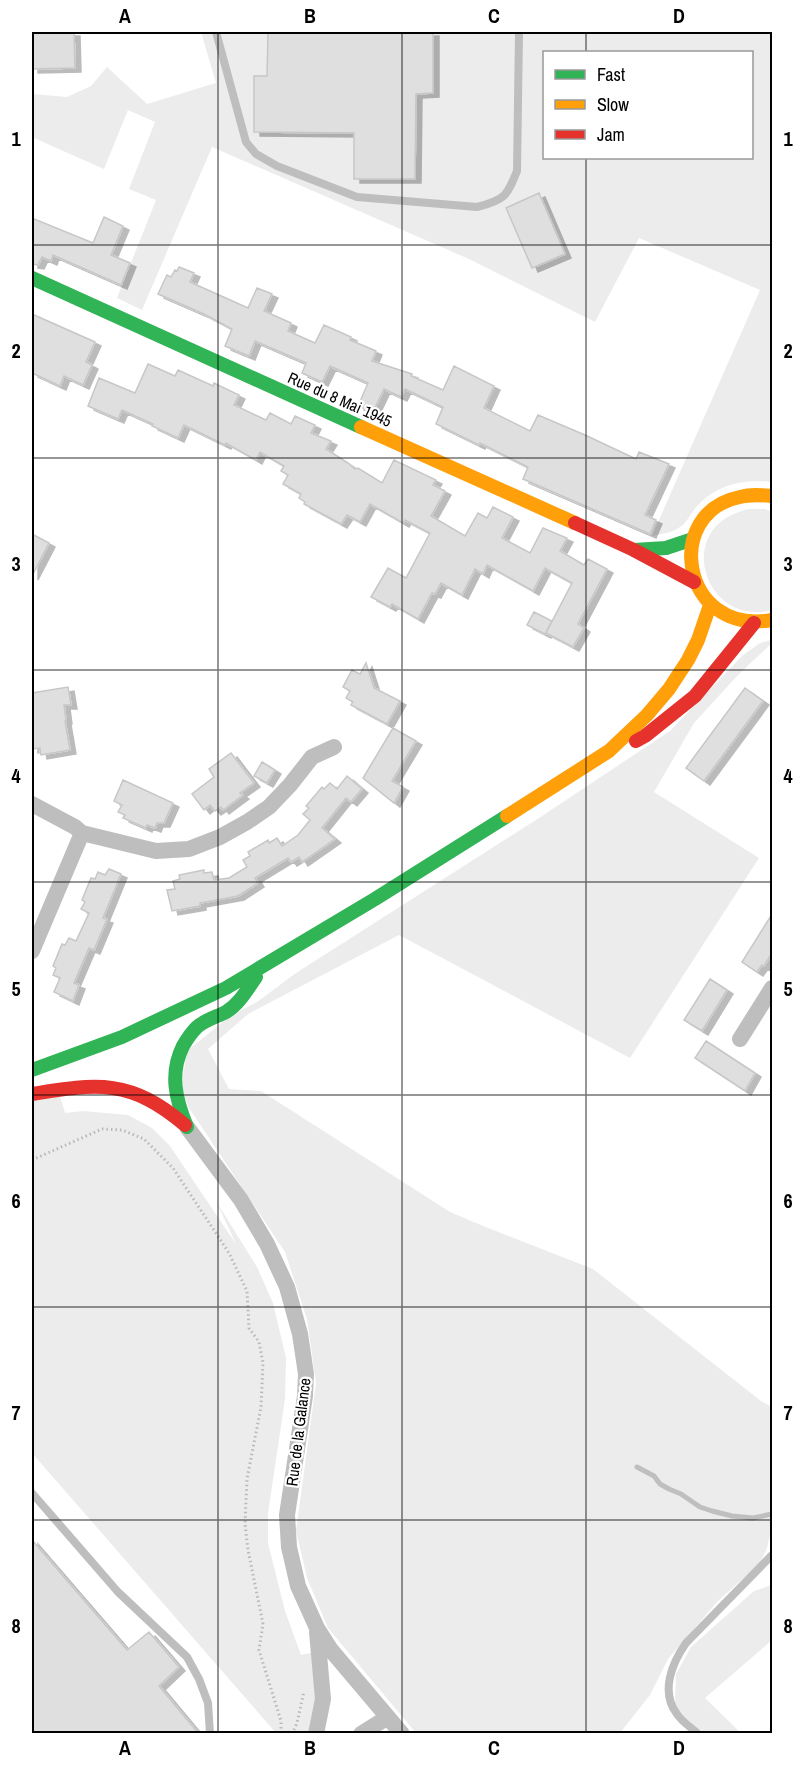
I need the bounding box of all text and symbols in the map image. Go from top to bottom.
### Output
text: A [119,2,131,29]
text: B [304,2,316,29]
text: C [488,2,500,29]
text: D [673,2,685,29]
legend [543,51,753,159]
text: Fast [597,62,625,87]
text: Slow [597,92,629,117]
text: Jam [597,122,625,147]
text: 1 [11,125,21,152]
text: 1 [783,125,793,152]
text: 2 [11,337,21,364]
text: 2 [783,337,793,364]
street label: Rue du 8 Mai 1945 [285,366,395,432]
text: 3 [11,550,21,577]
text: 3 [783,550,793,577]
text: 4 [11,762,21,789]
text: 4 [783,762,793,789]
text: 5 [11,975,21,1002]
text: 5 [783,975,793,1002]
text: 6 [11,1187,21,1214]
text: 6 [783,1187,793,1214]
street label: Rue de la Galance [280,1377,316,1487]
text: 7 [11,1399,21,1426]
text: 7 [783,1399,793,1426]
text: 8 [11,1612,21,1639]
text: 8 [783,1612,793,1639]
text: A [119,1734,131,1761]
text: B [304,1734,316,1761]
text: C [488,1734,500,1761]
text: D [673,1734,685,1761]

